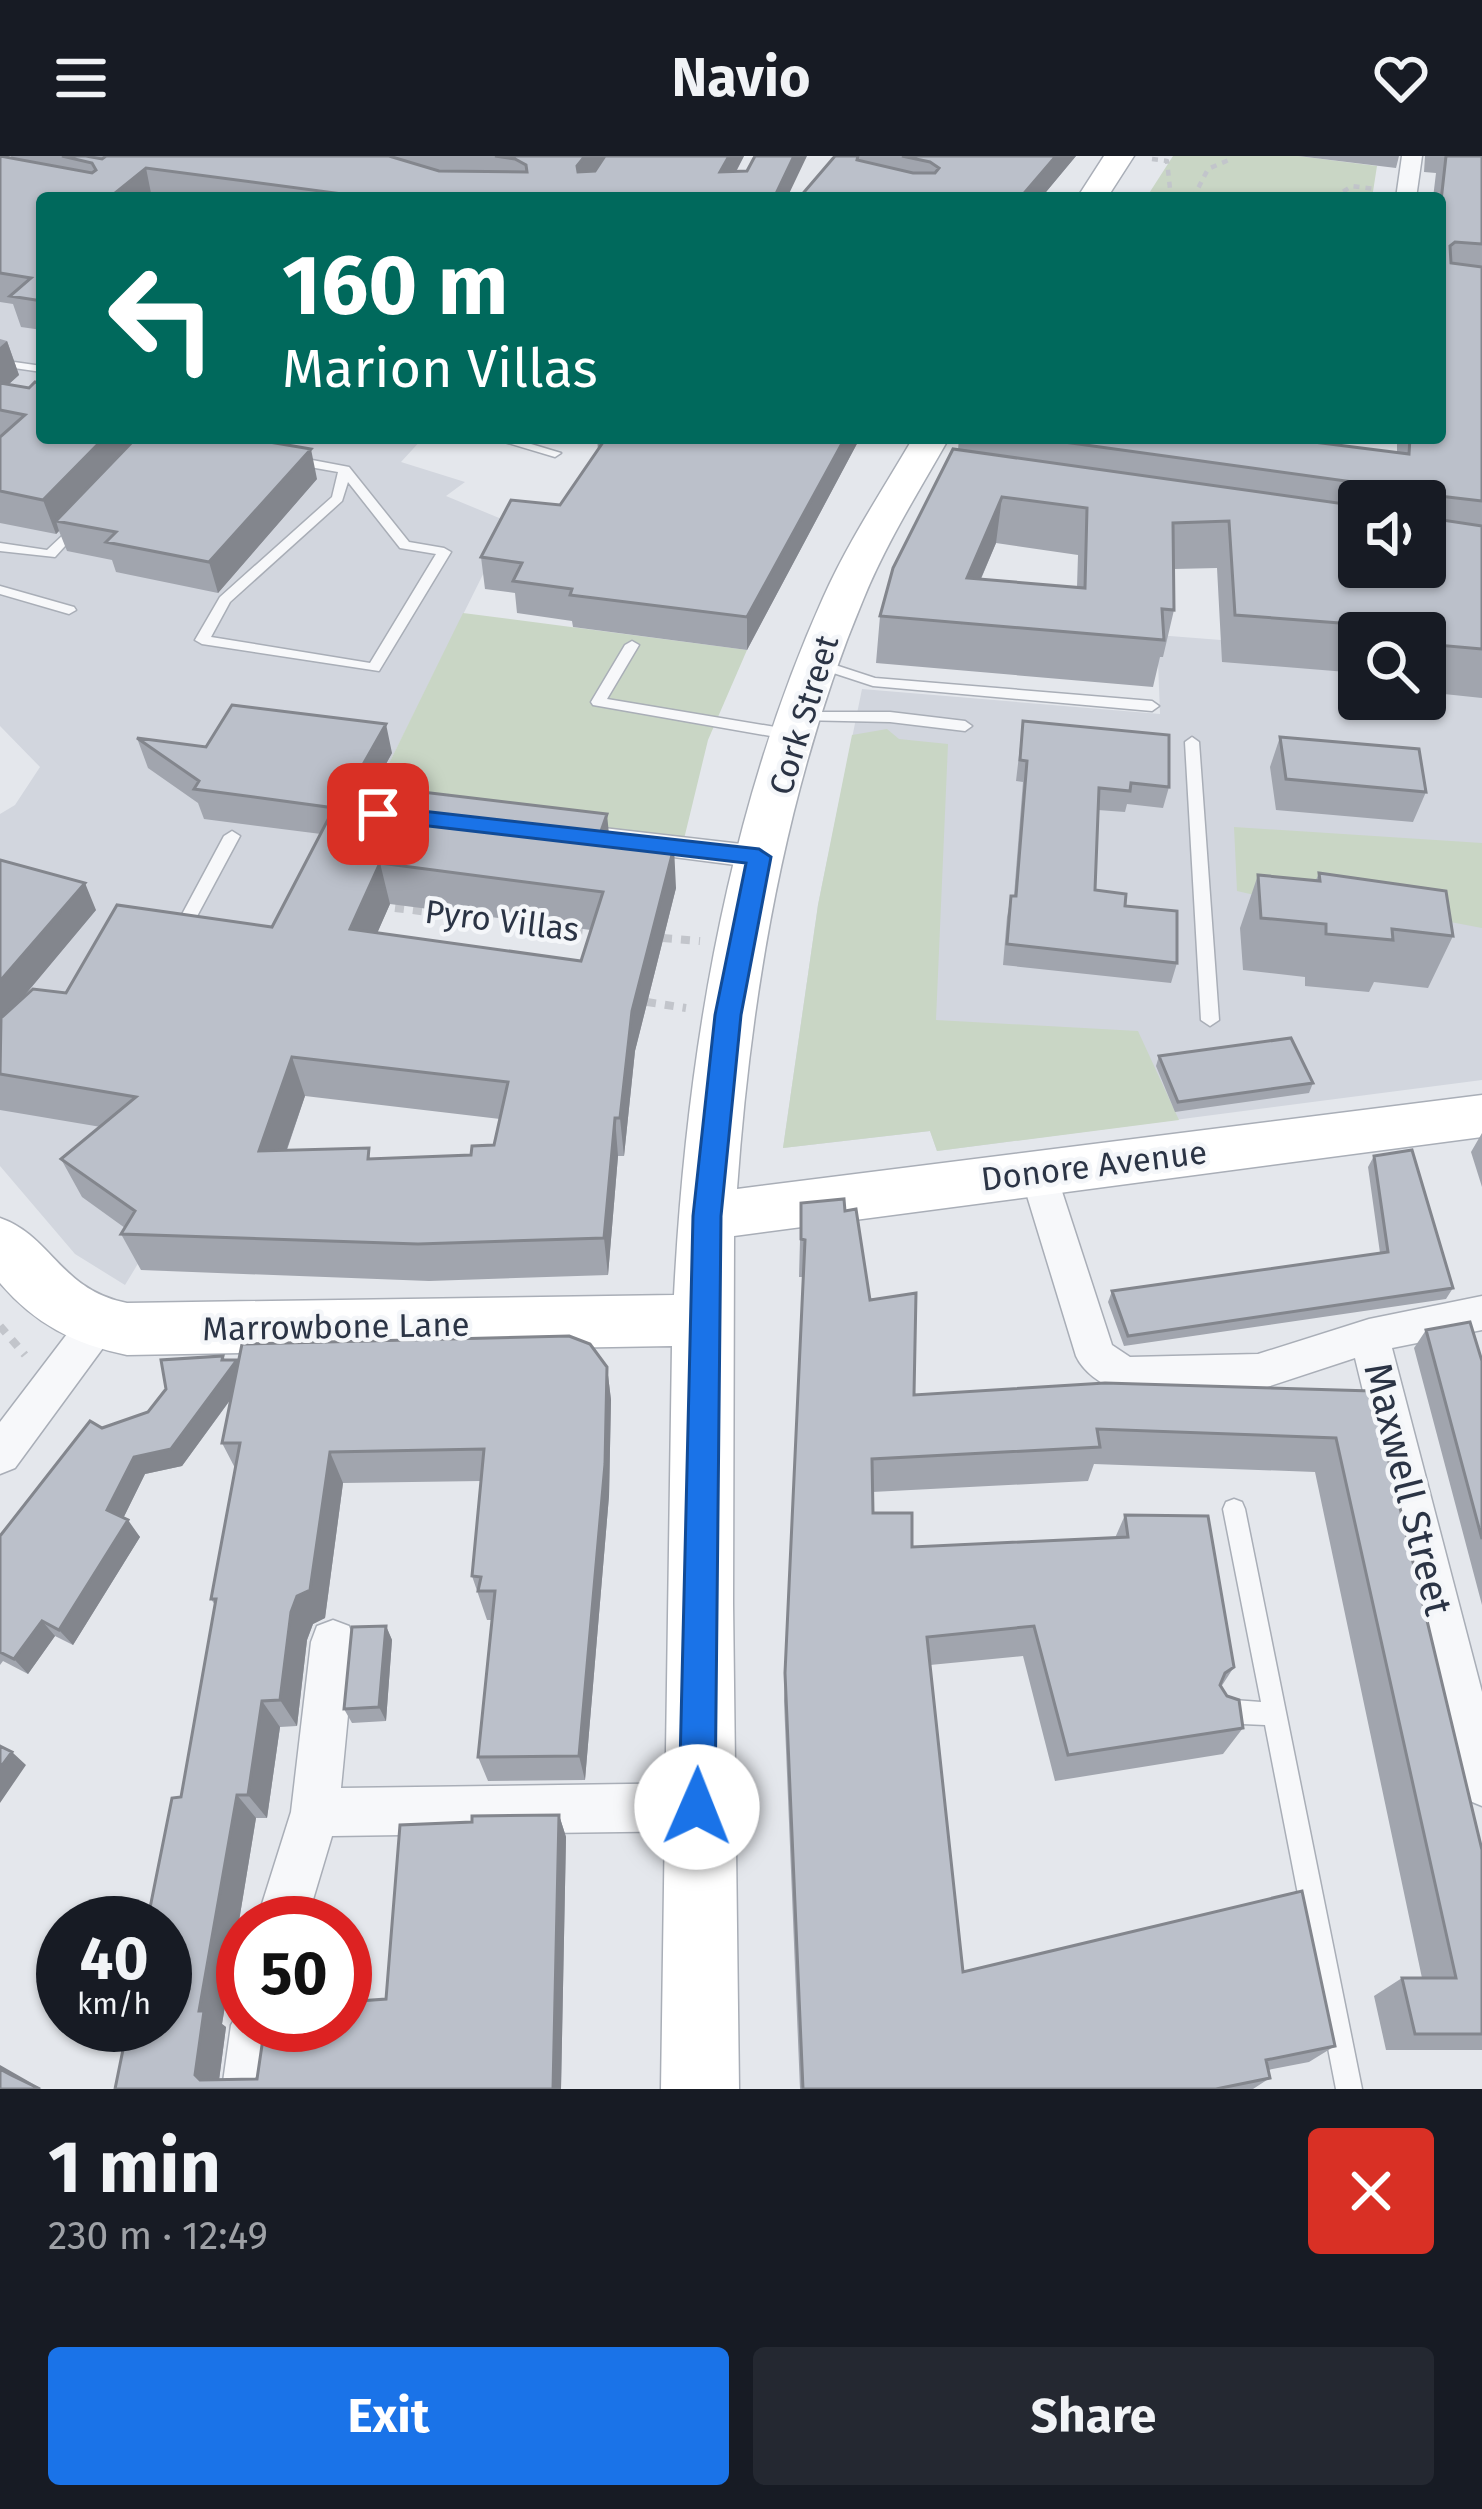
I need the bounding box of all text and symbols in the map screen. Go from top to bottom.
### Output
icon: menu [48,45,114,111]
icon: heart [1368,45,1434,111]
text: Navio [671,46,811,110]
text: 160 m [282,235,508,336]
icon: left [84,240,240,396]
text: Marion Villas [282,337,598,401]
map controls [1338,480,1446,720]
button: sound [1338,480,1446,588]
button: search [1338,612,1446,720]
street label: Cork Street [761,630,847,800]
pin [327,763,429,865]
icon: arrive [345,781,411,847]
street label: Pyro Villas [423,892,581,950]
street label: Donore Avenue [979,1132,1209,1200]
street label: Marrowbone Lane [202,1305,470,1349]
street label: Maxwell Street [1354,1358,1462,1621]
position arrow [634,1744,760,1870]
speed limit sign: 50 [216,1896,372,2052]
text: 40 [80,1923,149,1995]
text: km/h [77,1986,151,2022]
text: 1 min [48,2125,221,2211]
button: close [1308,2128,1434,2254]
text: 230 m · 12:49 [48,2213,268,2259]
button: Exit [48,2347,729,2485]
button: Share [753,2347,1434,2485]

